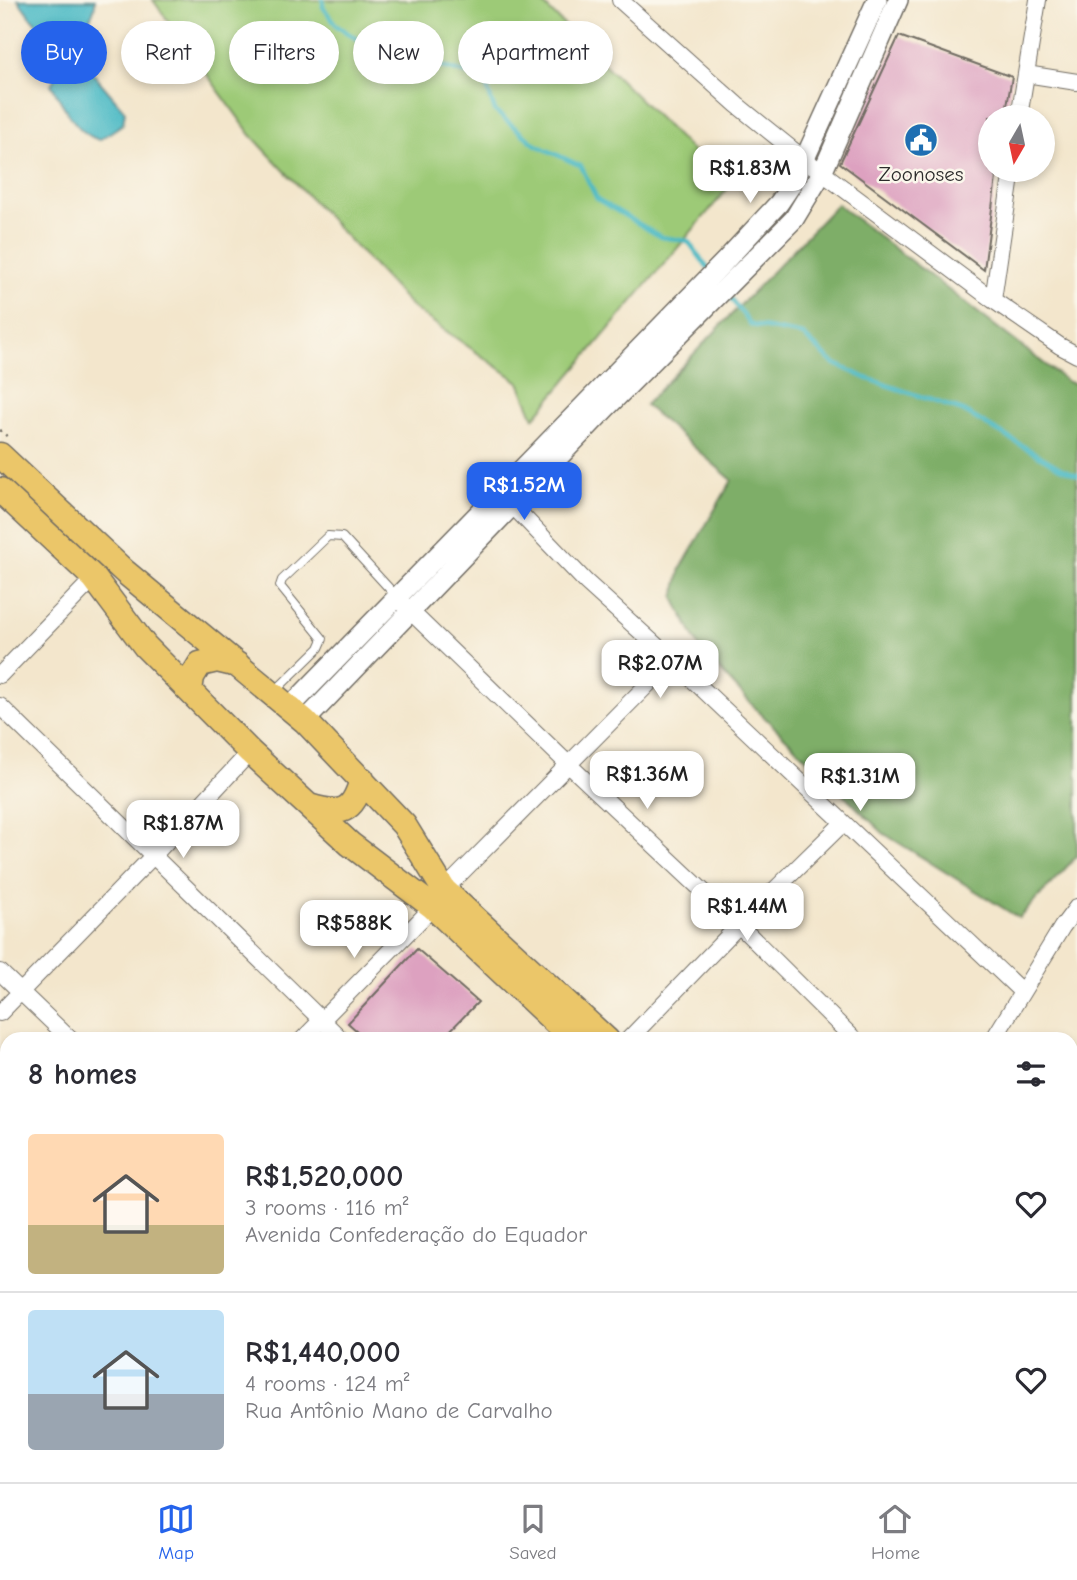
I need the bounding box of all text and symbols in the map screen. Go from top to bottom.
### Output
chip: Buy [21,21,107,84]
chip: Rent [121,21,215,84]
chip: Filters [229,21,339,84]
chip: New [353,21,444,84]
chip: Apartment [458,21,613,84]
north arrow [978,105,1055,182]
map controls [978,105,1055,182]
public building icon: Zoonoses [902,121,940,159]
pin: R$1.83M [685,146,815,205]
text: R$1.83M [709,154,791,181]
place label: Zoonoses [879,162,963,186]
pin: R$1.52M [459,462,589,522]
text: R$1.52M [483,471,565,498]
pin: R$2.07M [595,640,725,700]
text: R$2.07M [618,649,702,676]
pin: R$1.36M [582,752,712,811]
pin: R$1.31M [795,754,925,813]
text: R$1.36M [606,760,688,787]
text: R$1.31M [820,762,900,789]
pin: R$1.87M [118,800,248,860]
text: R$1.87M [142,809,224,836]
pin: R$1.44M [682,884,812,943]
text: R$1.44M [707,892,787,919]
pin: R$588K [297,900,411,960]
text: R$588K [316,909,392,936]
icon: filters [1012,1055,1050,1093]
text: 8 homes [28,1057,137,1092]
text: R$1,520,000 [245,1159,403,1194]
icon: home [84,1162,168,1246]
icon: heart [1012,1185,1050,1223]
text: 3 rooms · 116 m² [245,1194,409,1221]
text: Avenida Confederação do Equador [245,1221,587,1248]
text: R$1,440,000 [245,1335,401,1370]
icon: home [84,1338,168,1422]
icon: heart [1012,1361,1050,1399]
text: 4 rooms · 124 m² [245,1370,409,1397]
text: Rua Antônio Mano de Carvalho [245,1397,553,1424]
tab: Map [157,1500,195,1564]
tab: Saved [509,1500,557,1564]
tab: Home [871,1500,920,1564]

